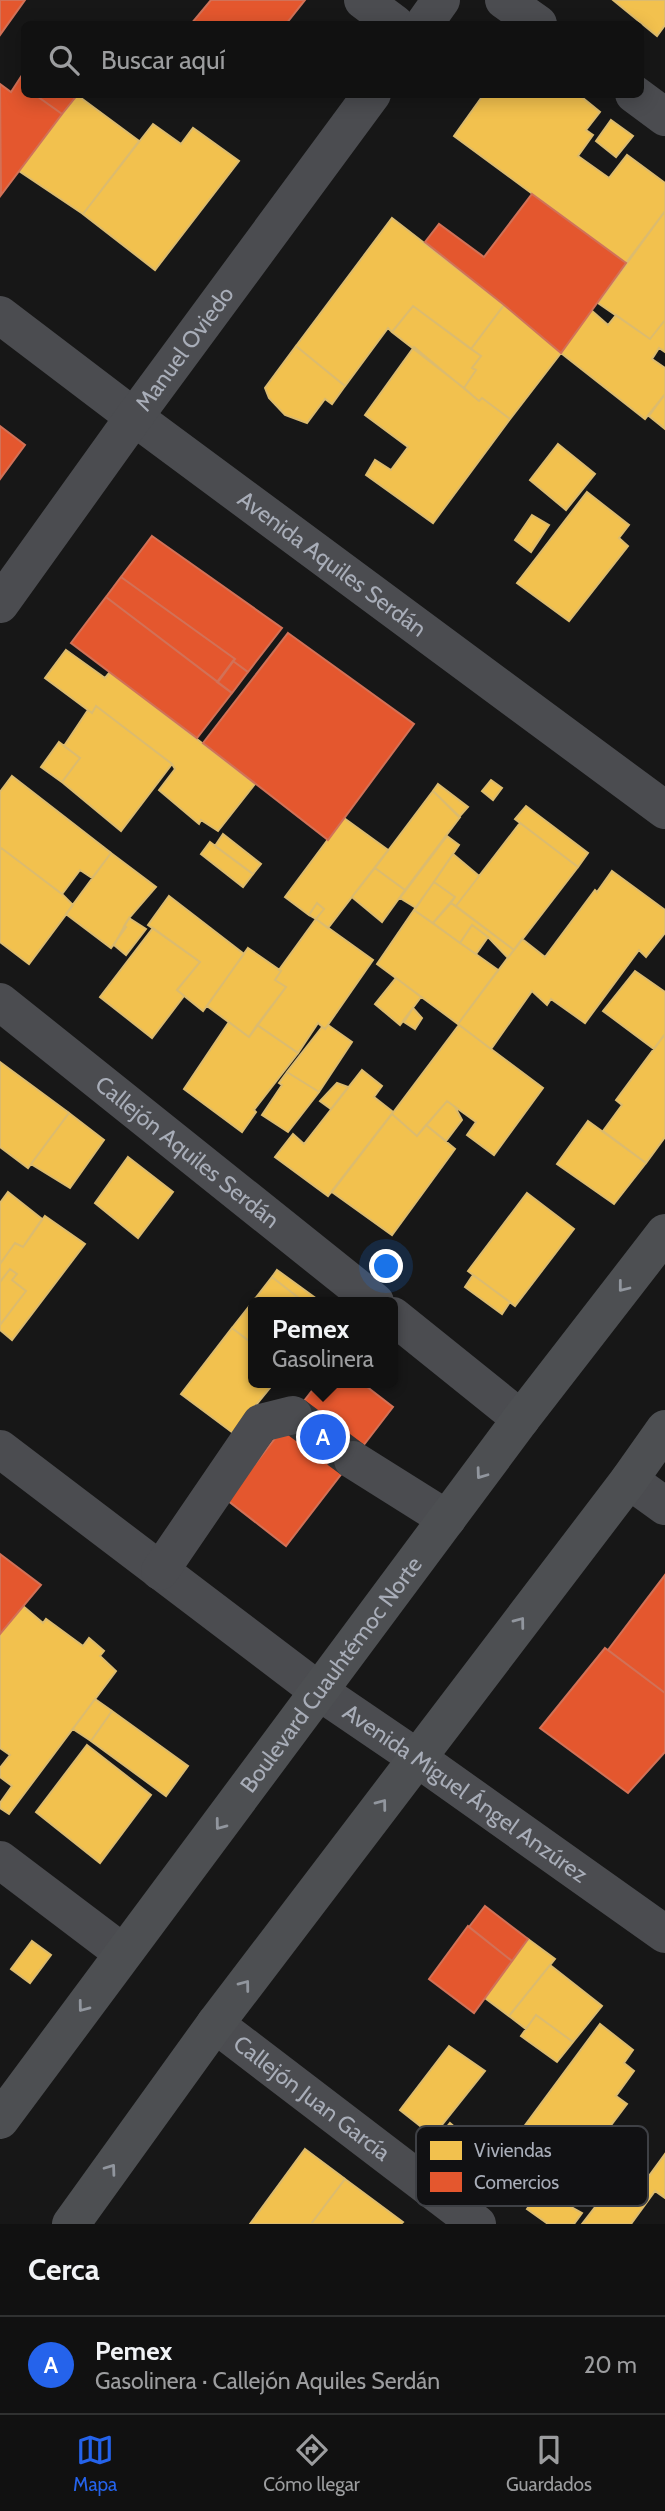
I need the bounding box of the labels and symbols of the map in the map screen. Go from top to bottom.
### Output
street label: Manuel Oviedo [129,281,240,417]
street label: Avenida Aquiles Serdán [232,485,432,643]
street label: Callejón Aquiles Serdán [90,1070,285,1234]
your location [369,1249,403,1283]
one-way arrow [619,1279,632,1291]
pin: A [300,1411,346,1463]
one-way arrow [476,1466,489,1479]
street label: Boulevard Cuauhtémoc Norte [234,1551,428,1798]
one-way arrow [511,1618,524,1630]
street label: Avenida Miguel Ángel Anzúrez [338,1698,593,1889]
one-way arrow [374,1799,386,1811]
one-way arrow [215,1817,228,1830]
one-way arrow [236,1980,249,1993]
one-way arrow [79,1999,92,2012]
street label: Callejón Juan García [228,2029,396,2167]
legend [416,2126,648,2206]
text: Viviendas [474,2139,552,2162]
one-way arrow [102,2164,115,2177]
text: Comercios [474,2171,559,2194]

